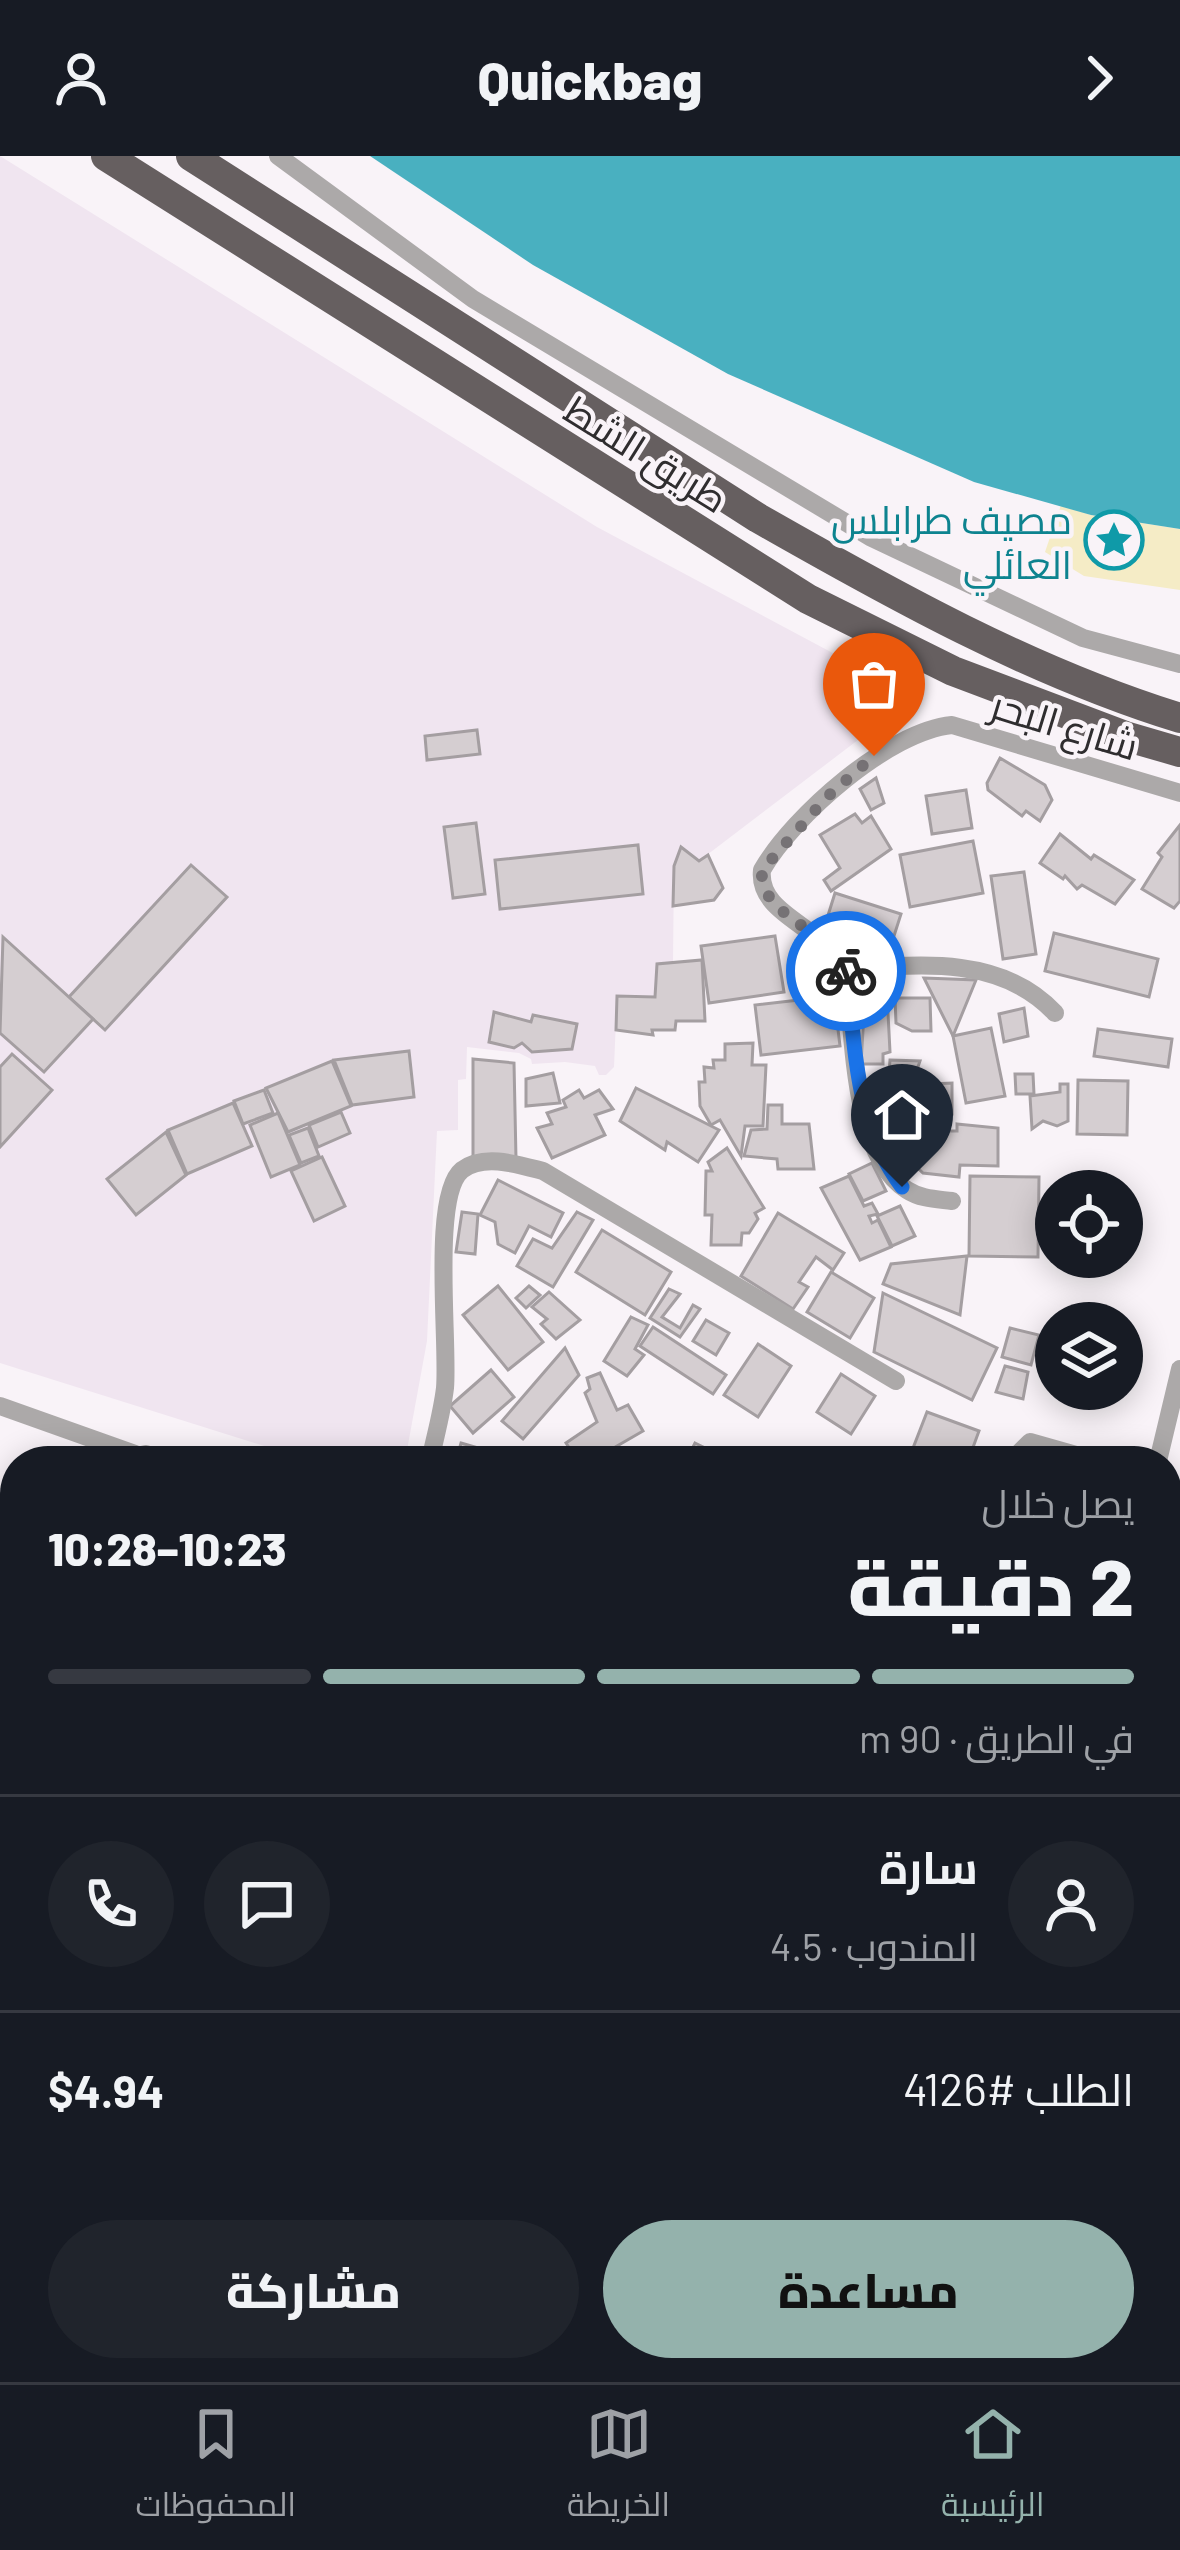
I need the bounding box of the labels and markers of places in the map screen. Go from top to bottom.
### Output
place label: مصيف طرابلس العائلي [831,495,1072,596]
place icon: مصيف طرابلس العائلي [1083,509,1145,571]
pin [823,633,925,756]
pin [851,1064,953,1187]

